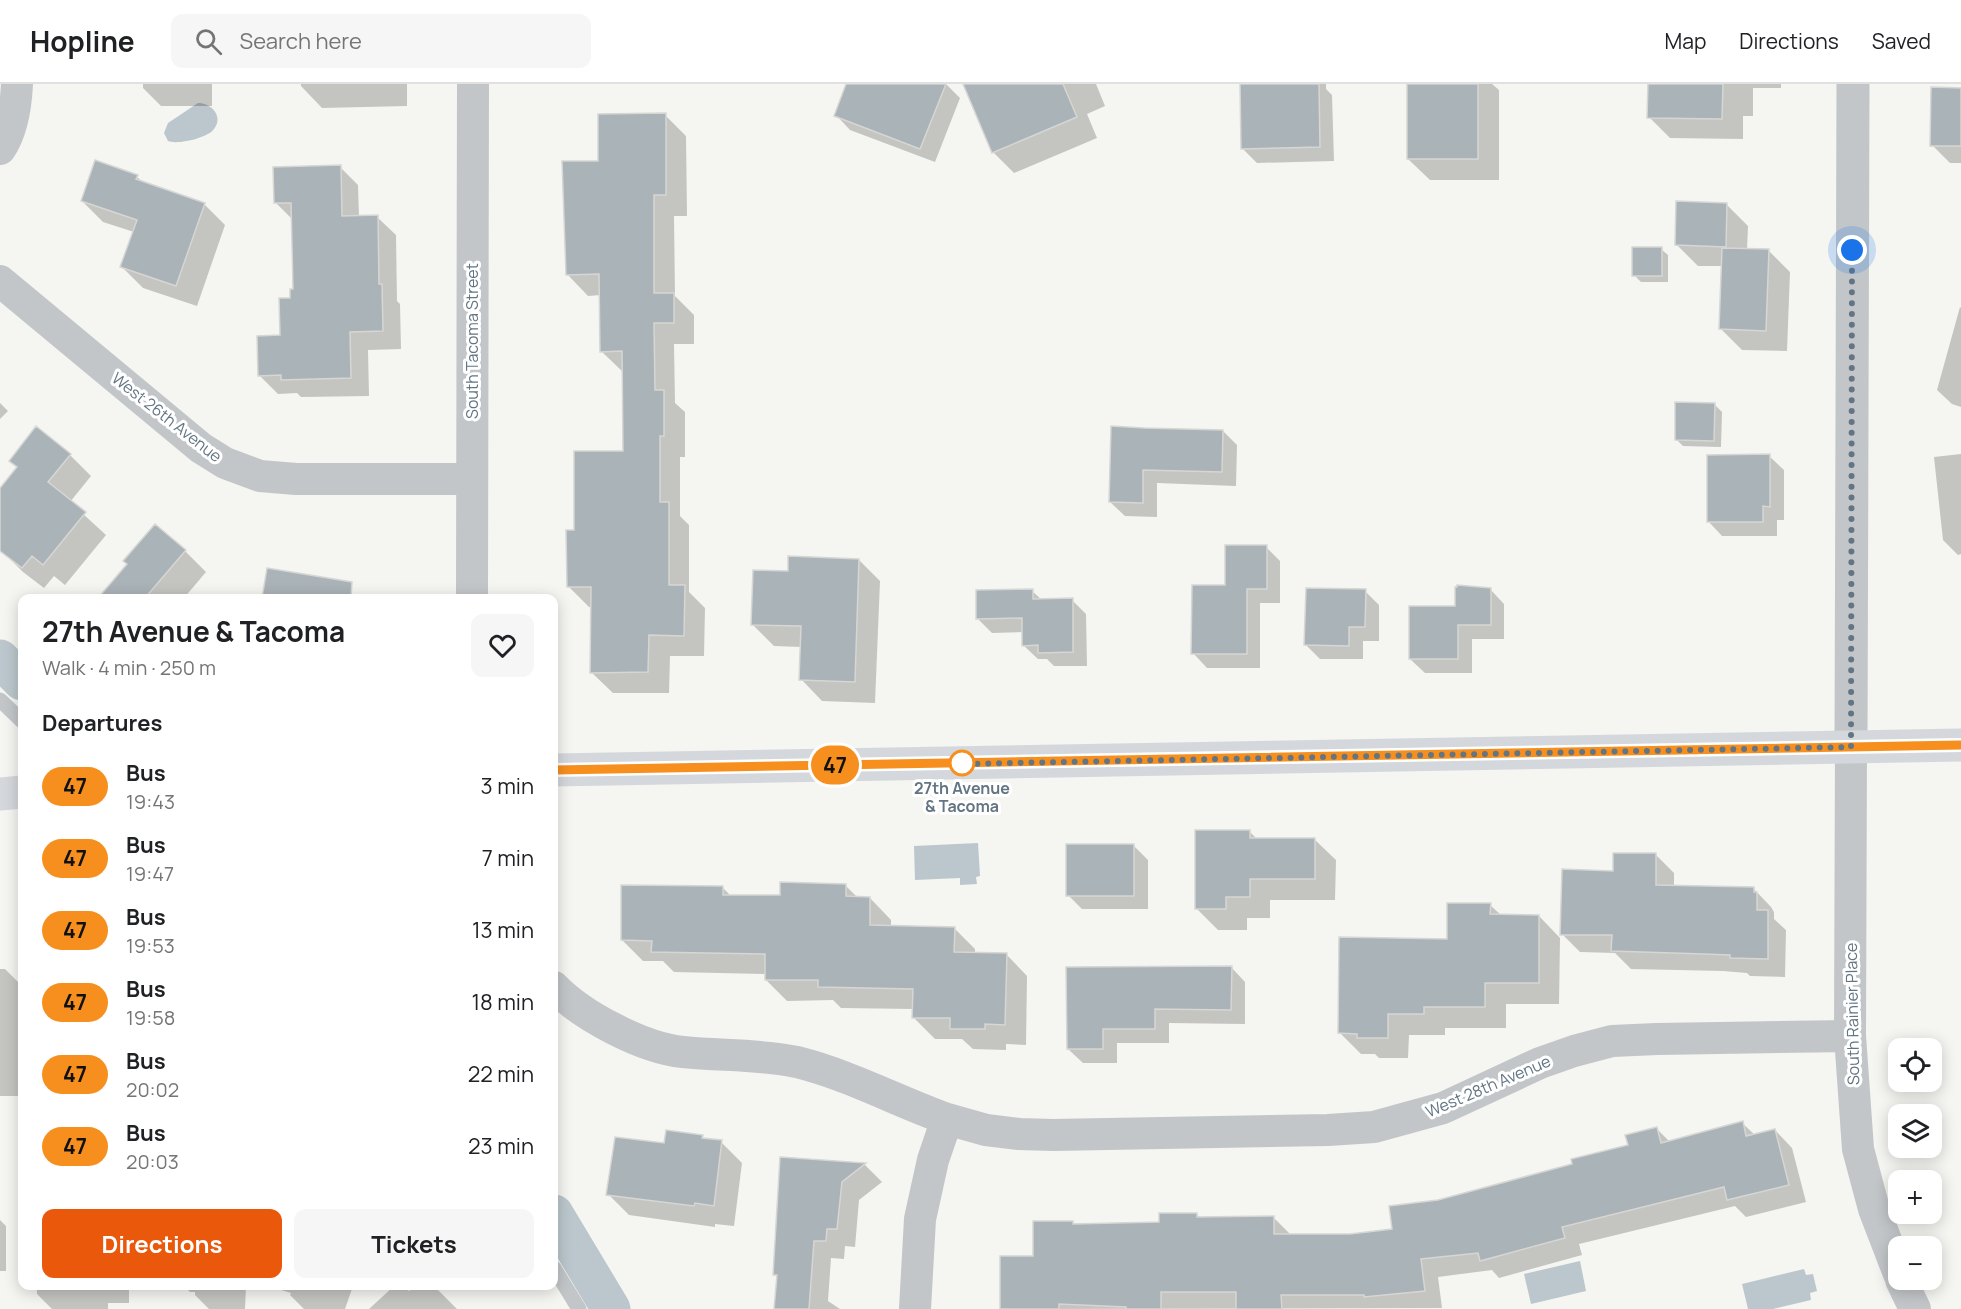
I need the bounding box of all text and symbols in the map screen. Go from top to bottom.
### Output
search box [171,14,591,68]
text: Hopline [30,22,135,60]
icon: search [192,25,225,58]
text: Search here [240,26,362,56]
text: Map [1665,27,1706,55]
text: Directions [1739,27,1839,55]
text: Saved [1872,27,1931,55]
your location [1837,235,1867,265]
street label: South Tacoma Street [461,263,483,419]
street label: West 26th Avenue [107,367,227,467]
text: 27th Avenue & Tacoma [42,612,345,650]
button: heart [471,614,534,677]
text: Walk · 4 min · 250 m [42,654,216,681]
text: Departures [42,708,162,738]
line badge: 47 [808,746,862,784]
marker: 27th Avenue & Tacoma [949,750,975,776]
text: 47 [823,751,847,779]
text: Bus [126,758,166,788]
text: 3 min [481,771,534,801]
text: 47 [63,772,87,800]
place label: 27th Avenue & Tacoma [914,777,1010,817]
text: 19:43 [126,788,175,815]
text: Bus [126,830,166,860]
text: 7 min [482,843,534,873]
text: 47 [63,844,87,872]
text: 19:47 [126,860,174,887]
text: Bus [126,902,166,932]
text: 13 min [472,915,534,945]
text: 47 [63,916,87,944]
text: 19:53 [126,932,175,959]
street label: South Rainier Place [1840,943,1864,1085]
text: Bus [126,974,166,1004]
text: 18 min [471,987,534,1017]
text: 47 [63,988,87,1016]
text: 19:58 [126,1004,175,1031]
map controls [1888,1038,1942,1290]
button: locate [1888,1038,1942,1092]
text: Bus [126,1046,166,1076]
street label: West 28th Avenue [1422,1050,1554,1122]
text: 22 min [468,1059,534,1089]
text: 47 [63,1060,87,1088]
text: 20:02 [126,1076,179,1103]
button: layers [1888,1104,1942,1158]
text: Bus [126,1118,166,1148]
text: 23 min [468,1131,534,1161]
text: 47 [63,1132,87,1160]
text: 20:03 [126,1148,179,1175]
button: + [1888,1170,1942,1224]
button: Directions [42,1209,282,1278]
button: Tickets [294,1209,534,1278]
button: − [1888,1236,1942,1290]

